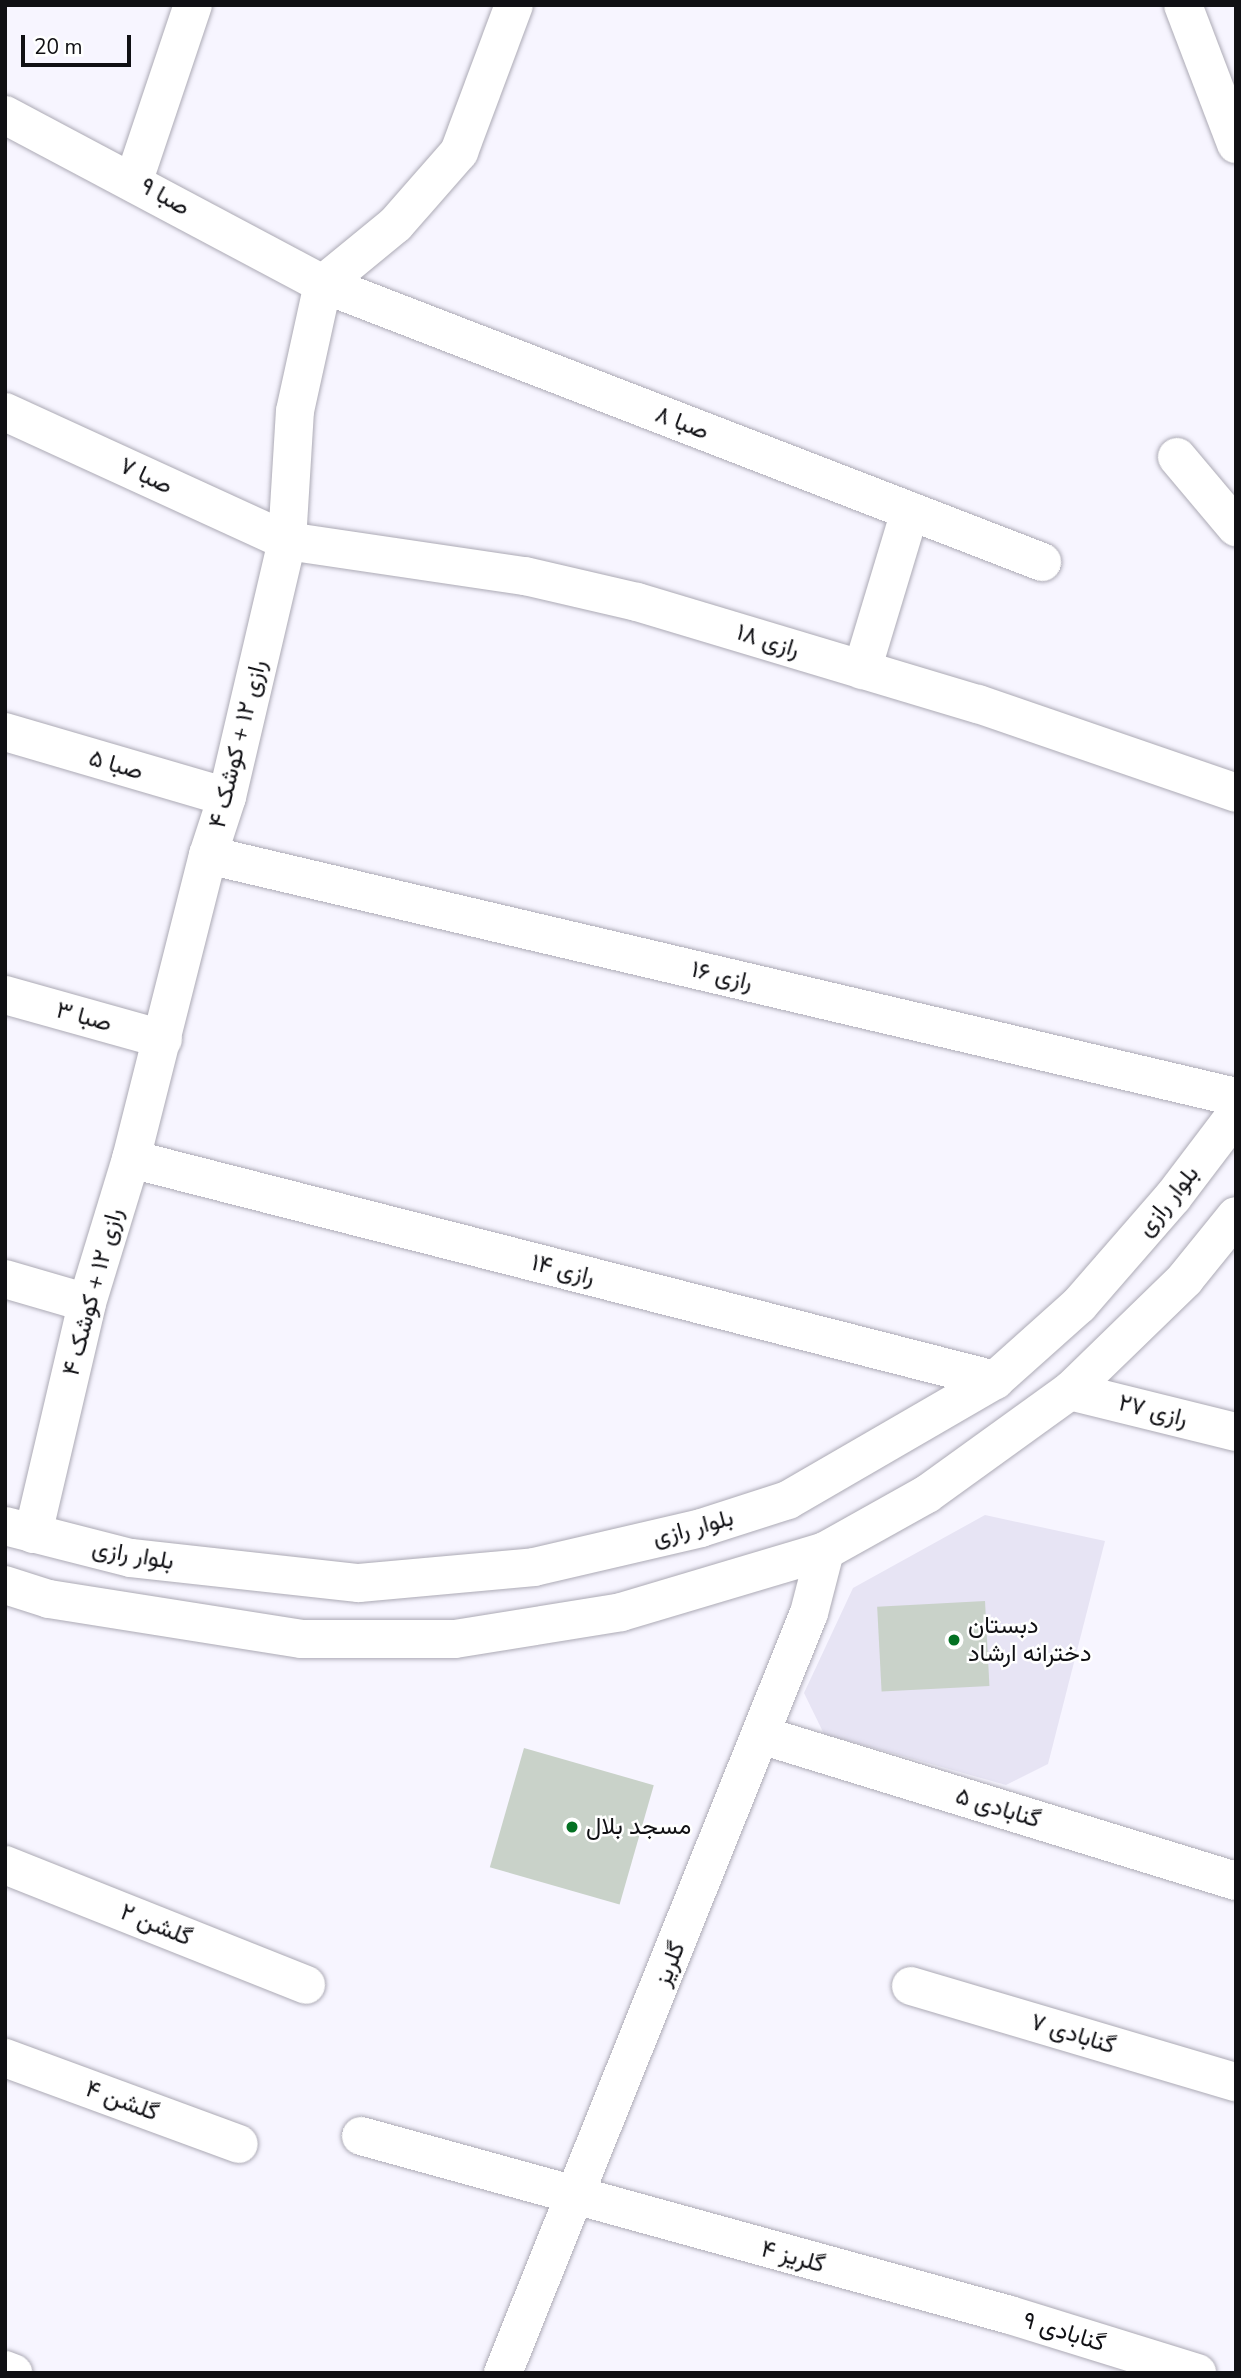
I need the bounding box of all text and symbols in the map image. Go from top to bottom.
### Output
scale bar [24,21,135,65]
text: 20 m [34,33,83,61]
street label: صبا ۹ [135,172,195,222]
street label: صبا ۸ [651,400,713,446]
street label: صبا ۷ [115,451,177,501]
street label: رازی ۱۸ [733,618,803,664]
street label: رازی ۱۲ + کوشک ۴ [203,657,273,831]
street label: صبا ۵ [86,744,146,786]
street label: رازی ۱۶ [689,955,755,997]
street label: صبا ۳ [53,996,115,1038]
street label: بلوار رازی [1131,1160,1205,1242]
street label: رازی ۱۲ + کوشک ۴ [57,1205,129,1379]
street label: رازی ۱۴ [528,1248,598,1292]
street label: رازی ۲۷ [1115,1389,1191,1433]
street label: بلوار رازی [649,1503,737,1553]
street label: بلوار رازی [90,1534,176,1576]
place label: دبستان دخترانه ارشاد [968,1612,1091,1668]
marker: دبستان دخترانه ارشاد [946,1632,962,1648]
street label: گنابادی ۵ [952,1781,1044,1835]
place label: مسجد بلال [586,1813,691,1841]
marker: مسجد بلال [564,1819,580,1835]
street label: گلشن ۲ [116,1898,196,1952]
street label: گلریز [648,1938,692,1990]
street label: گنابادی ۷ [1027,2007,1119,2061]
street label: گلشن ۴ [81,2075,163,2127]
street label: گلریز ۴ [758,2235,828,2279]
street label: گنابادی ۹ [1019,2306,1109,2358]

